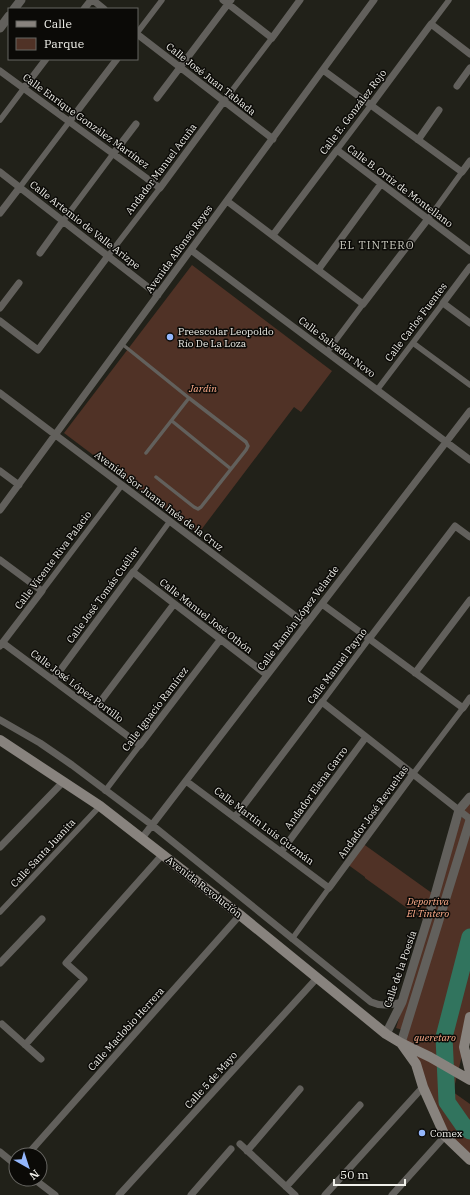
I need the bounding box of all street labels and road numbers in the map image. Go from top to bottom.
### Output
street label: Calle José Juan Tablada [163,40,259,118]
street label: Calle E. González Rojo [317,67,389,157]
street label: Calle Enrique González Martínez [20,71,152,171]
street label: Andador Manuel Acuña [122,120,200,217]
street label: Calle B. Ortiz de Montellano [344,142,456,230]
street label: Calle Artemio de Valle Arizpe [27,178,143,272]
street label: Avenida Alfonso Reyes [143,202,215,296]
street label: Calle Carlos Fuentes [382,280,450,364]
street label: Calle Salvador Novo [296,314,378,380]
street label: Avenida Sor Juana Inés de la Cruz [92,448,226,554]
street label: Calle Vicente Riva Palacio [12,508,95,612]
street label: Calle José Tomás Cuéllar [64,544,143,646]
street label: Calle Ramón López Velarde [254,563,342,673]
street label: Calle Manuel José Othón [157,576,256,657]
street label: Calle Manuel Payno [304,625,370,707]
street label: Calle José López Portillo [28,647,126,725]
street label: Calle Ignacio Ramírez [119,664,191,754]
street label: Andador Elena Garro [282,744,351,832]
street label: Andador José Revueltas [335,763,411,861]
street label: Calle Martín Luis Guzmán [211,784,317,868]
street label: Calle Santa Juanita [8,816,79,890]
street label: Avenida Revolución [163,853,245,921]
street label: Calle de la Poesía [381,928,419,1009]
street label: Calle Maclobio Herrera [85,984,167,1073]
street label: Calle 5 de Mayo [182,1048,240,1111]

